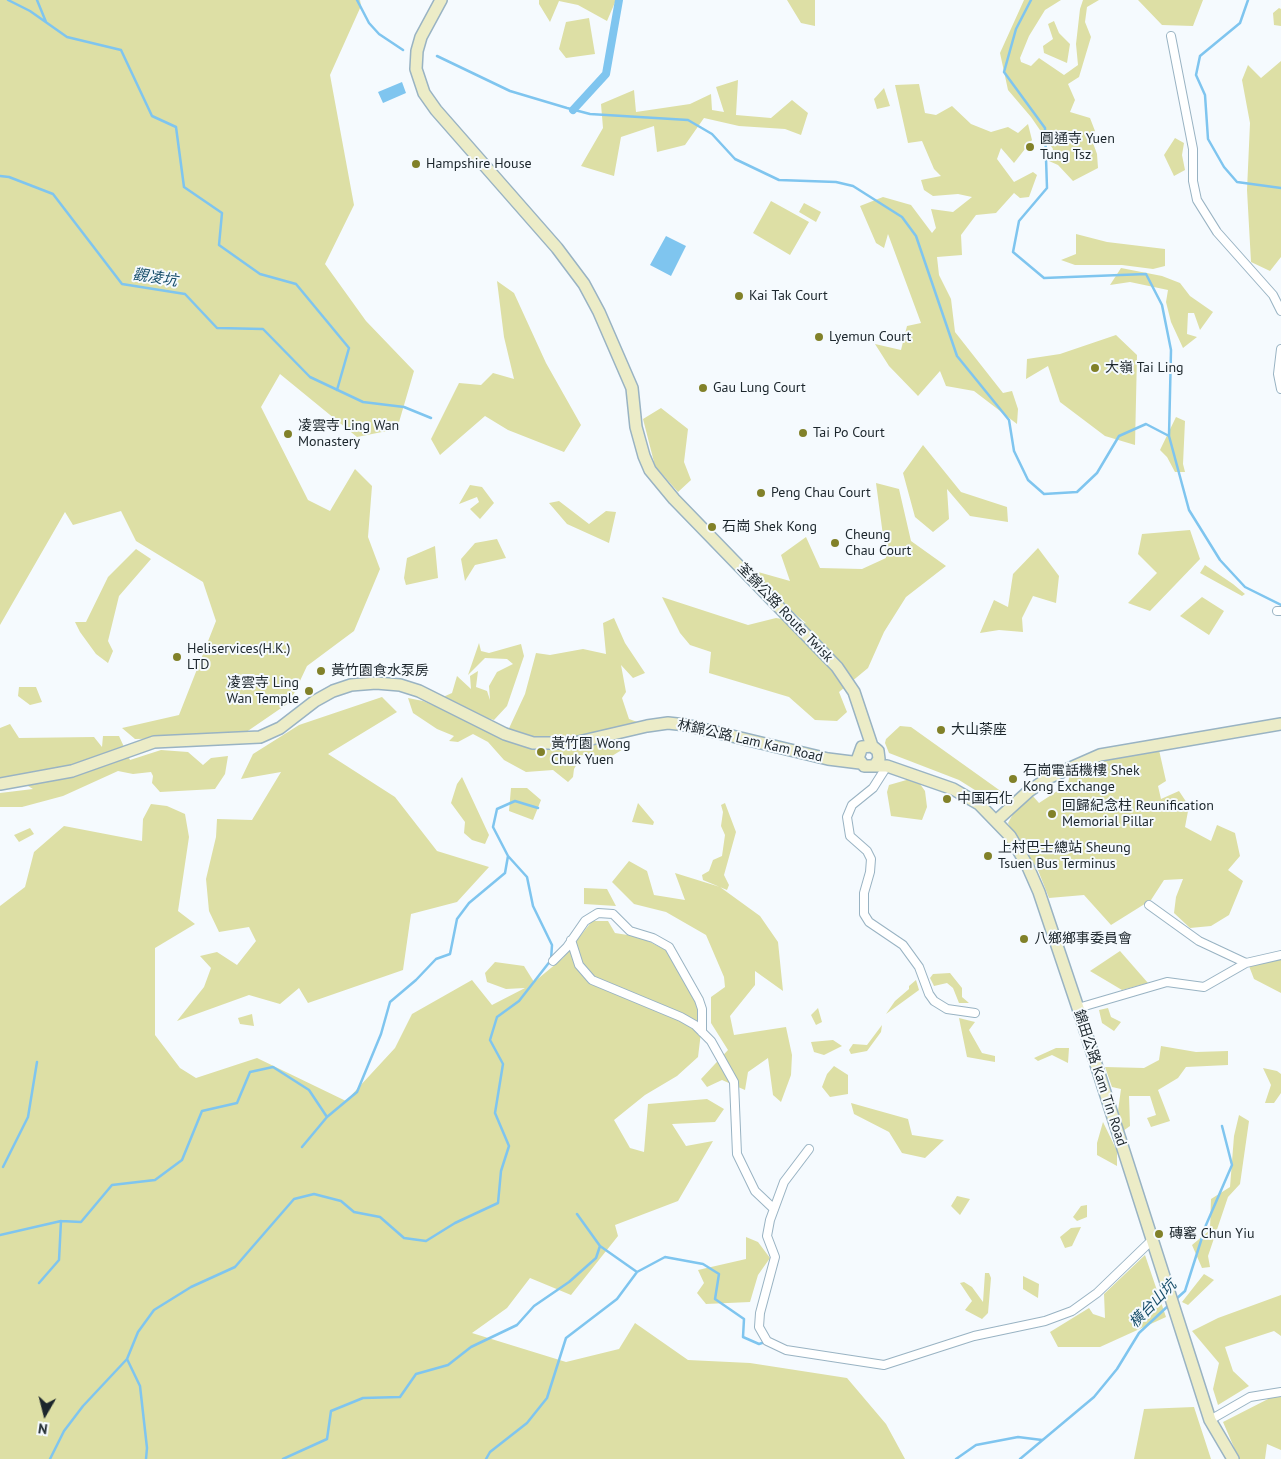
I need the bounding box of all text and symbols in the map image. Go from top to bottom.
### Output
place label: 圓通寺 Yuen Tung Tsz [1040,131,1115,164]
marker: 圓通寺 Yuen Tung Tsz [1024,141,1036,153]
place label: Hampshire House [426,156,532,172]
marker: Hampshire House [410,158,422,170]
water label: 觀凌坑 [131,266,179,290]
place label: Kai Tak Court [749,288,828,304]
marker: Kai Tak Court [733,290,745,302]
place label: Lyemun Court [829,329,911,345]
marker: Lyemun Court [813,331,825,343]
place label: 大嶺 Tai Ling [1105,360,1184,376]
marker: 大嶺 Tai Ling [1089,362,1101,374]
place label: Gau Lung Court [713,380,806,396]
marker: Gau Lung Court [697,382,709,394]
place label: 凌雲寺 Ling Wan Monastery [298,418,399,451]
place label: Tai Po Court [813,425,885,441]
marker: Tai Po Court [797,427,809,439]
marker: 凌雲寺 Ling Wan Monastery [282,428,294,440]
place label: Peng Chau Court [771,485,871,501]
marker: Peng Chau Court [755,487,767,499]
place label: 石崗 Shek Kong [722,519,817,535]
marker: 石崗 Shek Kong [706,521,718,533]
place label: Cheung Chau Court [845,527,911,560]
marker: Cheung Chau Court [829,537,841,549]
street label: 荃錦公路 Route Twisk [734,560,836,666]
place label: Heliservices(H.K.) LTD [187,641,290,674]
marker: Heliservices(H.K.) LTD [171,651,183,663]
place label: 黃竹園食水泵房 [331,663,429,679]
marker: 黃竹園食水泵房 [315,665,327,677]
place label: 凌雲寺 Ling Wan Temple [226,675,299,708]
marker: 凌雲寺 Ling Wan Temple [303,685,315,697]
street label: 林錦公路 Lam Kam Road [676,716,824,766]
place label: 大山荼座 [951,722,1007,738]
marker: 大山荼座 [935,724,947,736]
place label: 黃竹園 Wong Chuk Yuen [551,736,630,769]
marker: 黃竹園 Wong Chuk Yuen [535,746,547,758]
place label: 石崗電話機樓 Shek Kong Exchange [1023,763,1140,796]
marker: 石崗電話機樓 Shek Kong Exchange [1007,773,1019,785]
place label: 中国石化 [957,791,1013,807]
marker: 中国石化 [941,793,953,805]
place label: 回歸紀念柱 Reunification Memorial Pillar [1062,798,1214,830]
marker: 回歸紀念柱 Reunification Memorial Pillar [1046,808,1058,820]
place label: 上村巴士總站 Sheung Tsuen Bus Terminus [998,840,1131,872]
marker: 上村巴士總站 Sheung Tsuen Bus Terminus [982,850,994,862]
place label: 八鄉鄉事委員會 [1034,931,1132,947]
marker: 八鄉鄉事委員會 [1018,933,1030,945]
street label: 錦田公路 Kam Tin Road [1070,1008,1130,1148]
place label: 磚窰 Chun Yiu [1169,1226,1254,1242]
marker: 磚窰 Chun Yiu [1153,1228,1165,1240]
water label: 橫台山坑 [1126,1276,1180,1332]
north arrow [20,1389,70,1439]
text: N [37,1419,49,1438]

